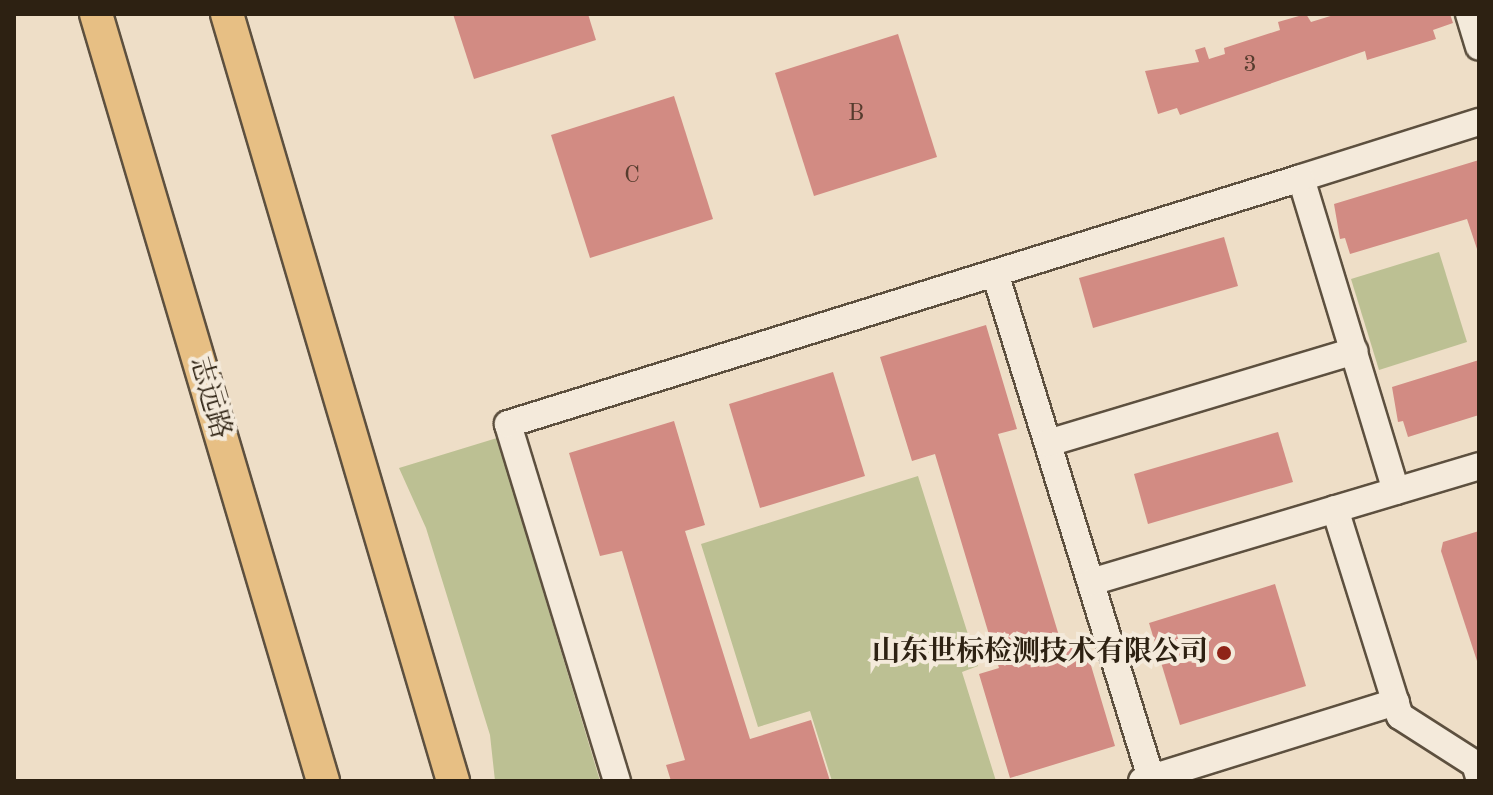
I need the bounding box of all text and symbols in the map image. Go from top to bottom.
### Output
house number: 3 [1243,52,1257,80]
house number: B [848,101,864,129]
house number: C [624,163,640,191]
street label: 志远路 [181,353,237,443]
place label: 山东世标检测技术有限公司 [872,636,1208,670]
marker: 山东世标检测技术有限公司 [1215,644,1233,662]

